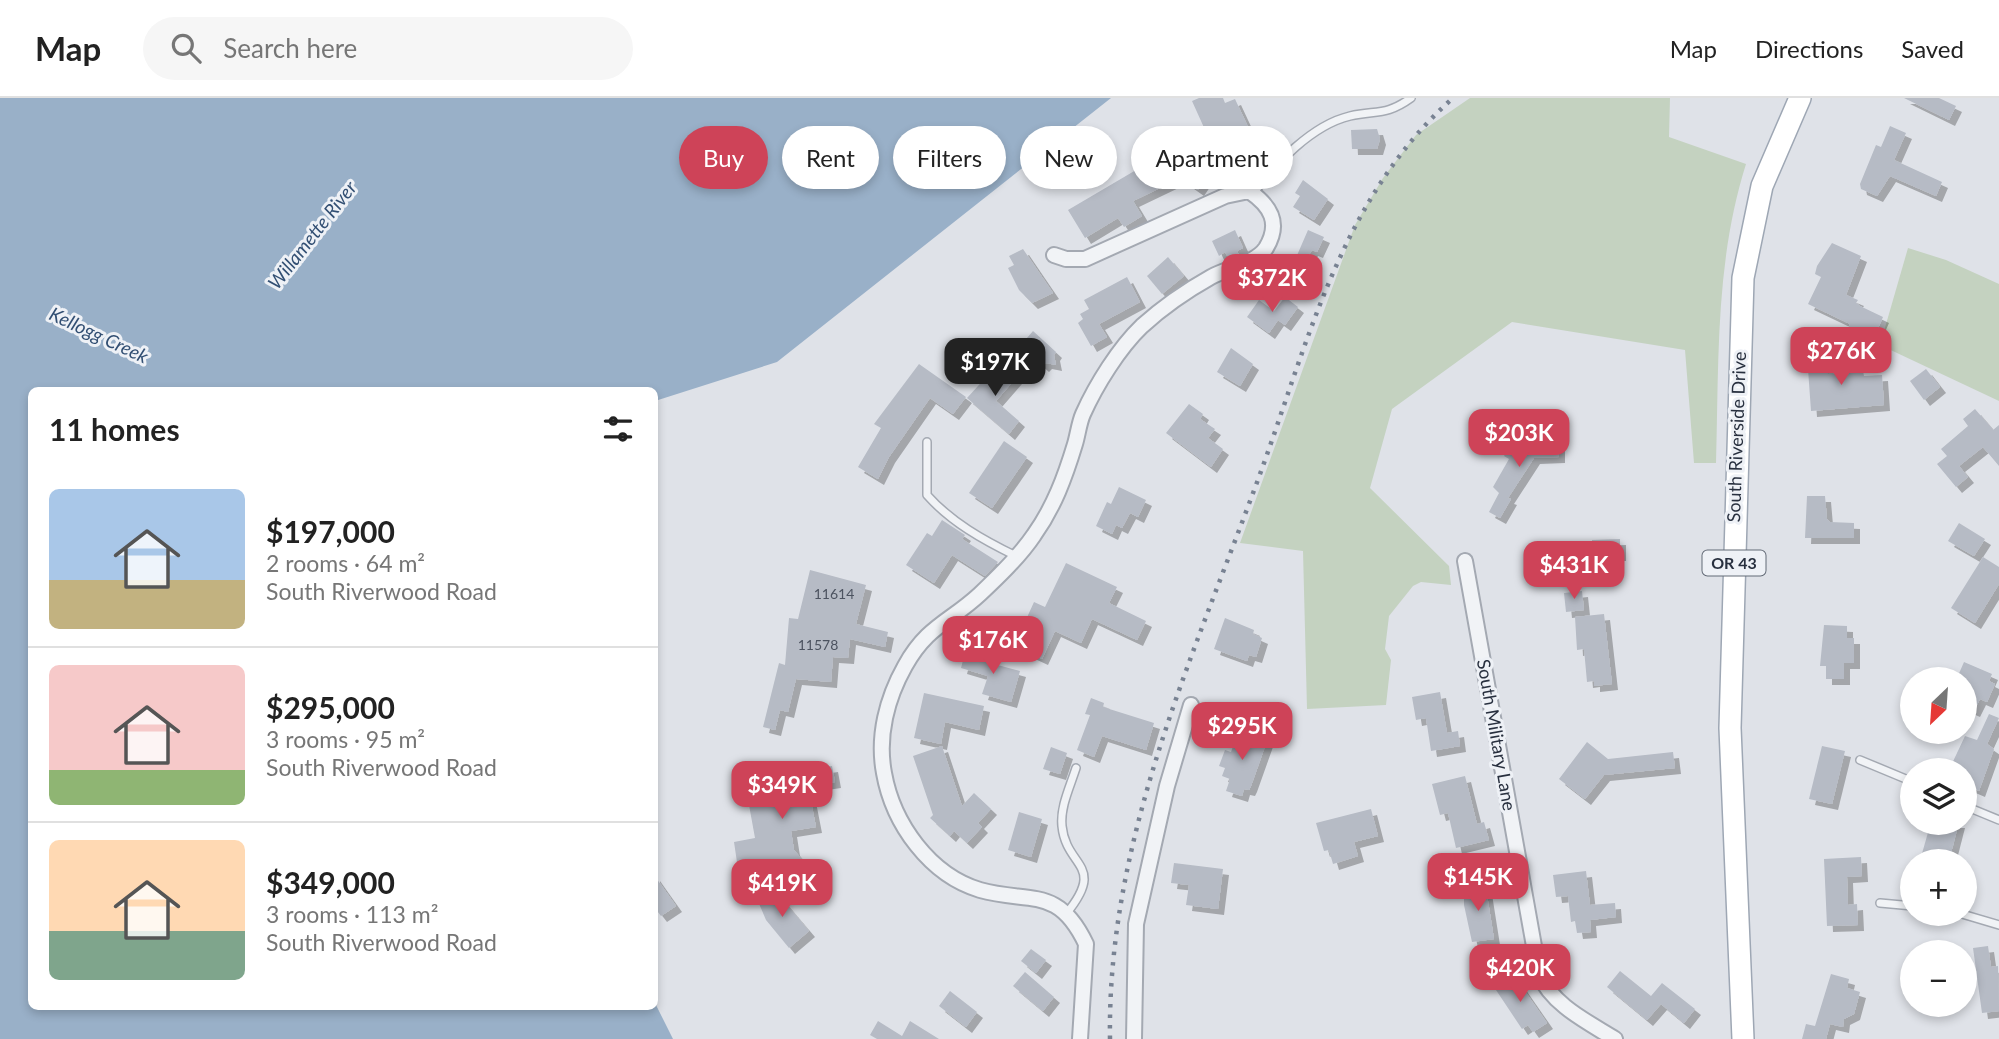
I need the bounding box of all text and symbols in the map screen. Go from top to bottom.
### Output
search box [143,17,633,80]
text: Map [35,28,101,68]
icon: search [167,29,205,67]
text: Search here [223,32,357,64]
text: Map [1670,34,1717,63]
text: Directions [1755,34,1863,63]
text: Saved [1901,34,1964,63]
chip: Buy [679,126,768,189]
chip: Rent [782,126,879,189]
chip: Filters [893,126,1006,189]
chip: New [1020,126,1117,189]
chip: Apartment [1131,126,1293,189]
water label: Willamette River [262,176,361,293]
pin: $372K [1223,254,1321,314]
text: $372K [1237,263,1307,291]
water label: Kellogg Creek [46,302,153,368]
pin: $276K [1792,328,1890,387]
text: $276K [1806,336,1876,364]
pin: $197K [946,338,1044,398]
text: $197K [960,347,1030,375]
street label: South Riverside Drive [1722,351,1750,523]
icon: filters [599,410,637,448]
pin: $203K [1470,410,1568,469]
text: 11 homes [49,411,180,447]
text: $203K [1484,418,1554,446]
text: $197,000 [266,513,395,549]
icon: home [105,517,189,601]
pin: $431K [1525,542,1623,601]
text: 2 rooms · 64 m² [266,549,425,577]
text: $431K [1539,550,1609,578]
road number: OR 43 [1702,550,1766,576]
text: South Riverwood Road [266,577,497,605]
house number: 11614 [814,585,854,602]
pin: $176K [944,616,1042,676]
text: $176K [958,625,1028,653]
house number: 11578 [798,636,838,653]
street label: South Military Lane [1473,657,1521,812]
north arrow [1900,667,1978,744]
map controls [1900,667,1977,1017]
text: $295,000 [266,689,395,725]
icon: home [105,693,189,777]
pin: $295K [1193,702,1291,762]
text: $295K [1207,711,1277,739]
text: 3 rooms · 95 m² [266,725,425,753]
text: South Riverwood Road [266,753,497,781]
button: layers [1900,758,1977,835]
pin: $349K [733,762,831,821]
text: $349K [747,770,817,798]
button: + [1900,849,1977,926]
pin: $145K [1429,854,1527,913]
pin: $419K [733,860,831,919]
text: $145K [1443,862,1513,890]
text: $349,000 [266,864,395,900]
icon: home [105,868,189,952]
text: $419K [747,868,817,896]
text: 3 rooms · 113 m² [266,900,438,928]
text: South Riverwood Road [266,928,497,956]
button: − [1900,940,1977,1017]
pin: $420K [1471,944,1569,1004]
text: $420K [1485,953,1555,981]

